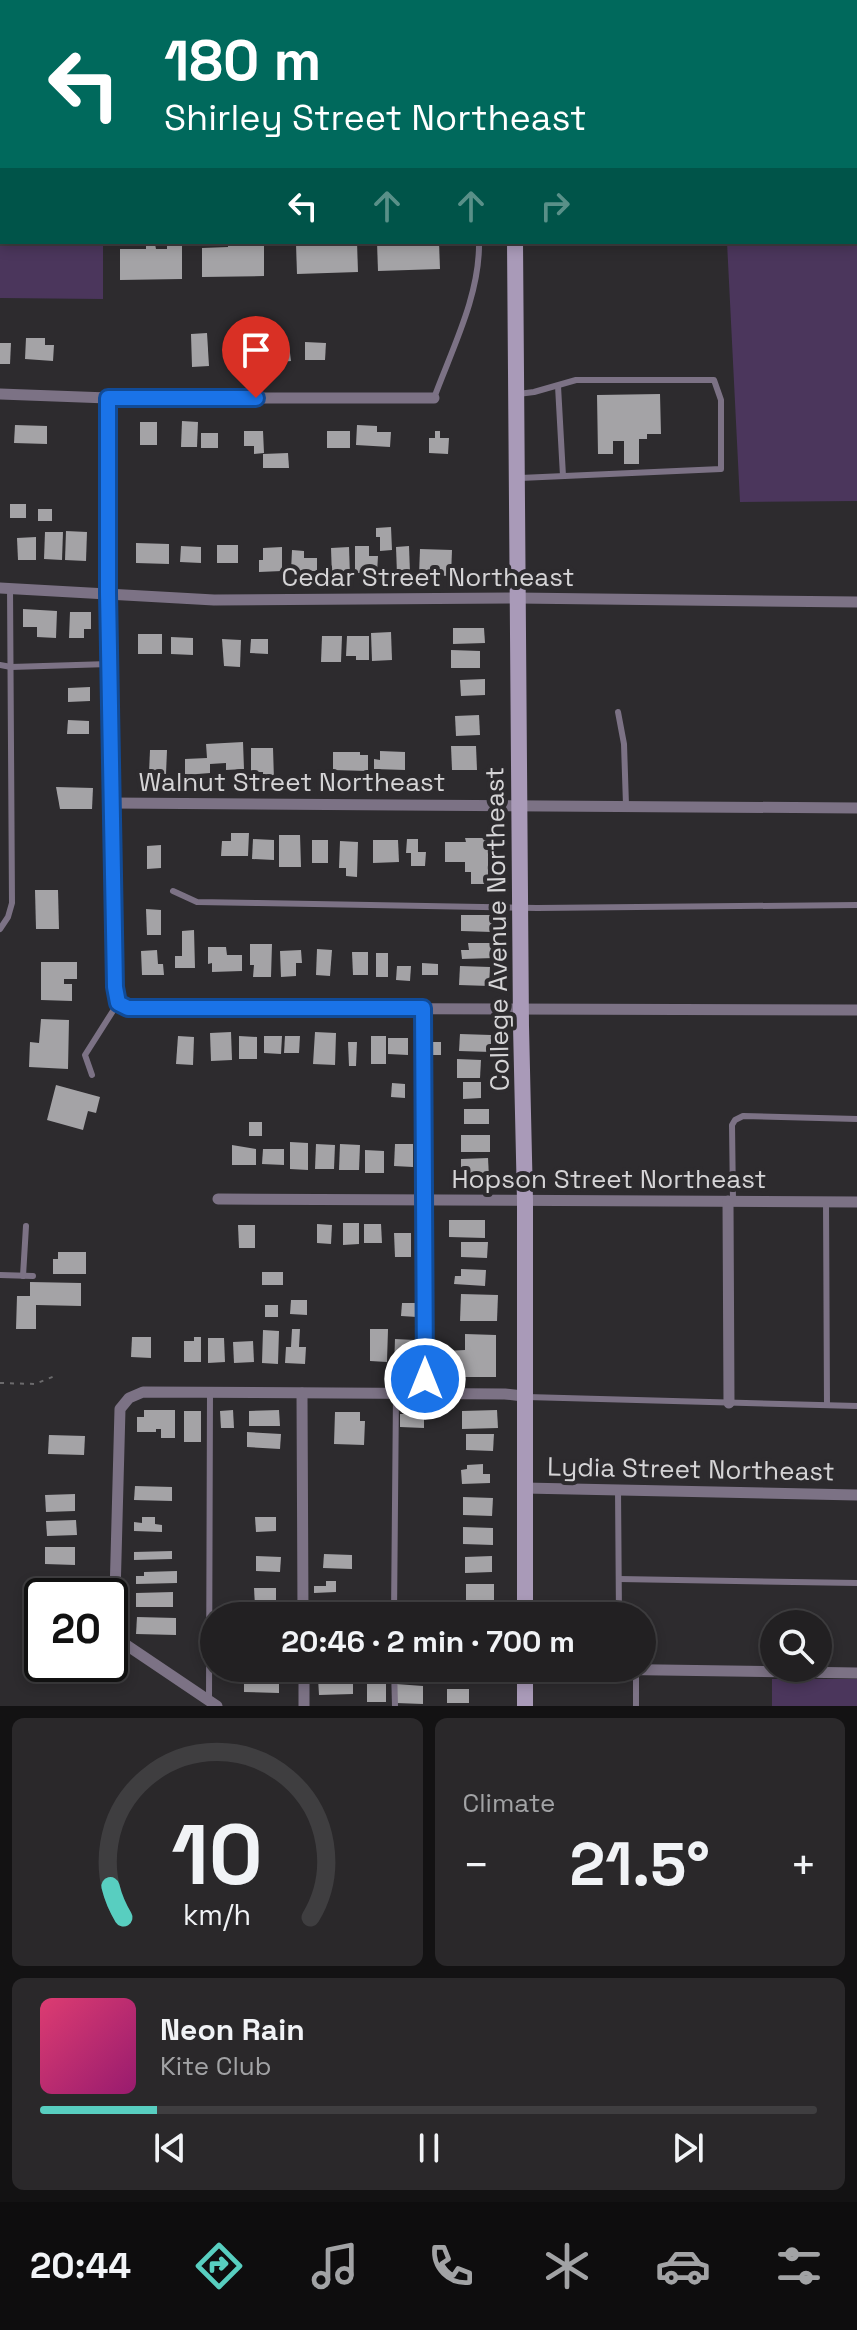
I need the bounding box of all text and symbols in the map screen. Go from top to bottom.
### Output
text: 180 m [164,25,321,96]
icon: left [32,32,136,136]
text: Shirley Street Northeast [164,95,587,141]
icon: left [281,184,325,228]
icon: ahead [365,184,409,228]
icon: ahead [449,184,493,228]
icon: right [533,184,577,228]
pin [222,316,290,398]
icon: arrive [234,328,278,372]
street label: Cedar Street Northeast [281,560,575,594]
street label: Walnut Street Northeast [139,765,445,799]
street label: College Avenue Northeast [477,766,517,1092]
street label: Hopson Street Northeast [451,1162,767,1196]
position arrow [383,1337,467,1421]
street label: Lydia Street Northeast [547,1449,835,1489]
speed limit sign: 20 [24,1578,128,1682]
map controls [760,1610,832,1682]
button: search [760,1610,832,1682]
text: 20:46 · 2 min · 700 m [281,1622,575,1661]
text: Climate [463,1786,555,1820]
text: 10 [171,1802,263,1908]
text: 21.5° [570,1826,710,1903]
text: − [463,1837,490,1893]
text: + [790,1837,817,1893]
text: km/h [183,1897,251,1933]
text: Neon Rain [160,2010,305,2049]
text: Kite Club [160,2049,272,2083]
icon: previous [148,2126,192,2170]
icon: pause [407,2126,451,2170]
icon: next [666,2126,710,2170]
icon: directions [191,2238,247,2294]
icon: music [307,2238,363,2294]
icon: phone [423,2238,479,2294]
icon: climate [539,2238,595,2294]
icon: car [655,2238,711,2294]
icon: filters [771,2238,827,2294]
text: 20:44 [30,2243,131,2289]

